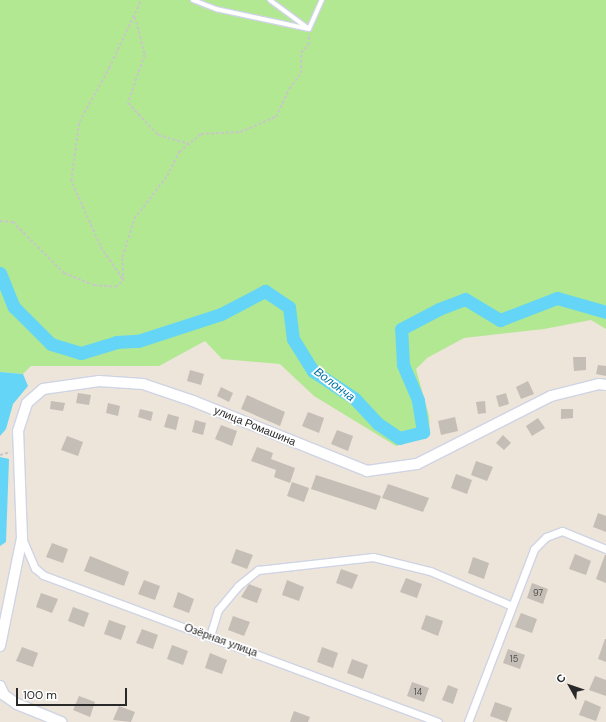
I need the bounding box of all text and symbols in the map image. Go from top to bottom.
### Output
water label: Волонча [311,365,357,405]
street label: улица Ромашина [212,404,298,448]
house number: 97 [533,588,543,598]
street label: Озёрная улица [182,621,260,659]
house number: 15 [510,654,518,664]
north arrow [550,666,590,706]
text: С [553,671,569,686]
scale bar [18,680,129,706]
text: 100 m [23,687,57,703]
house number: 14 [414,687,422,697]

